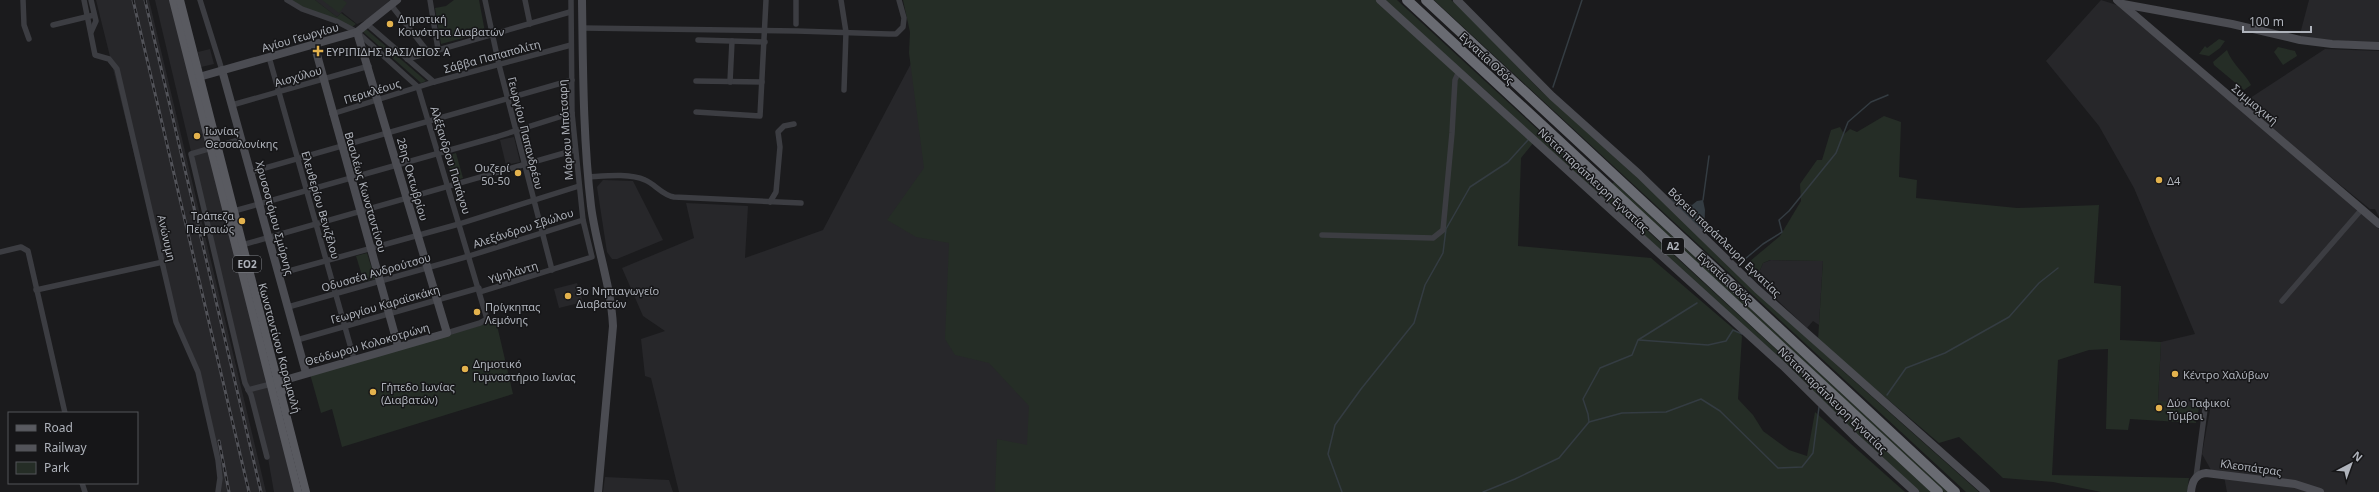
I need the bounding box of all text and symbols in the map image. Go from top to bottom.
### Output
scale bar [2243,8,2311,34]
place label: Δημοτική Κοινότητα Διαβατών [398,11,505,39]
text: 100 m [2249,13,2284,30]
street label: Αγίου Γεωργίου [260,19,340,55]
marker: Δημοτική Κοινότητα Διαβατών [385,19,395,29]
street label: Εγνατία Οδός [1456,29,1518,87]
street label: Σάββα Παπαπολίτη [442,36,542,76]
place label: ΕΥΡΙΠΙΔΗΣ ΒΑΣΙΛΕΙΟΣ Α [326,44,451,59]
marker: ΕΥΡΙΠΙΔΗΣ ΒΑΣΙΛΕΙΟΣ Α [313,46,323,56]
street label: Αισχύλου [273,62,323,90]
street label: Περικλέους [342,75,402,107]
street label: Γεωργίου Παπανδρέου [505,75,547,191]
street label: Μάρκου Μπότσαρη [554,79,576,181]
street label: Συμμαχική [2229,80,2281,128]
street label: Αλέξανδρου Παπάγου [427,104,475,216]
place label: Ιωνίας Θεσσαλονίκης [205,123,278,151]
street label: Νότια παράπλευρη Εγνατίας [1535,125,1653,235]
street label: Βασιλέως Κωνσταντίνου [342,130,390,254]
marker: Ιωνίας Θεσσαλονίκης [192,131,202,141]
street label: 28ης Οκτωβρίου [394,136,432,222]
street label: Ελευθερίου Βενιζέλου [298,149,344,261]
street label: Χρυσοστόμου Σμύρνης [252,159,298,277]
place label: Ουζερί 50-50 [474,160,510,188]
marker: Ουζερί 50-50 [513,168,523,178]
place label: Δ4 [2167,173,2181,188]
marker: Δ4 [2154,175,2164,185]
street label: Βόρεια παράπλευρη Εγνατίας [1665,184,1785,300]
street label: Αλεξάνδρου Σβώλου [471,205,575,251]
place label: Τράπεζα Πειραιώς [186,208,234,236]
street label: Ανώνυμη [154,213,180,263]
marker: Τράπεζα Πειραιώς [237,216,247,226]
road number: Α2 [1662,238,1684,254]
street label: Οδυσσέα Ανδρούτσου [320,249,432,295]
street label: Εγνατία Οδός [1694,249,1756,307]
road number: ΕΟ2 [233,256,261,272]
street label: Υψηλάντη [486,257,540,287]
street label: Κωνσταντίνου Καραμανλή [255,281,305,415]
street label: Γεωργίου Καραϊσκάκη [329,281,441,327]
place label: 3ο Νηπιαγωγείο Διαβατών [576,283,660,311]
marker: 3ο Νηπιαγωγείο Διαβατών [563,291,573,301]
place label: Πρίγκηπας Λεμόνης [485,299,540,327]
marker: Πρίγκηπας Λεμόνης [472,307,482,317]
street label: Θεόδωρου Κολοκοτρώνη [303,319,431,369]
street label: Νότια παράπλευρη Εγνατίας [1775,344,1891,456]
place label: Δημοτικό Γυμναστήριο Ιωνίας [473,356,576,384]
marker: Δημοτικό Γυμναστήριο Ιωνίας [460,364,470,374]
place label: Κέντρο Χαλύβων [2183,367,2269,382]
marker: Κέντρο Χαλύβων [2170,369,2180,379]
place label: Γήπεδο Ιωνίας (Διαβατών) [381,379,455,407]
marker: Γήπεδο Ιωνίας (Διαβατών) [368,387,378,397]
place label: Δύο Ταφικοί Τύμβοι [2167,395,2230,423]
marker: Δύο Ταφικοί Τύμβοι [2154,403,2164,413]
legend [8,412,138,484]
text: Road [44,419,73,436]
text: Railway [44,439,88,456]
north arrow [2331,444,2371,484]
text: N [2350,447,2366,465]
street label: Κλεοπάτρας [2219,455,2283,479]
text: Park [44,459,70,476]

